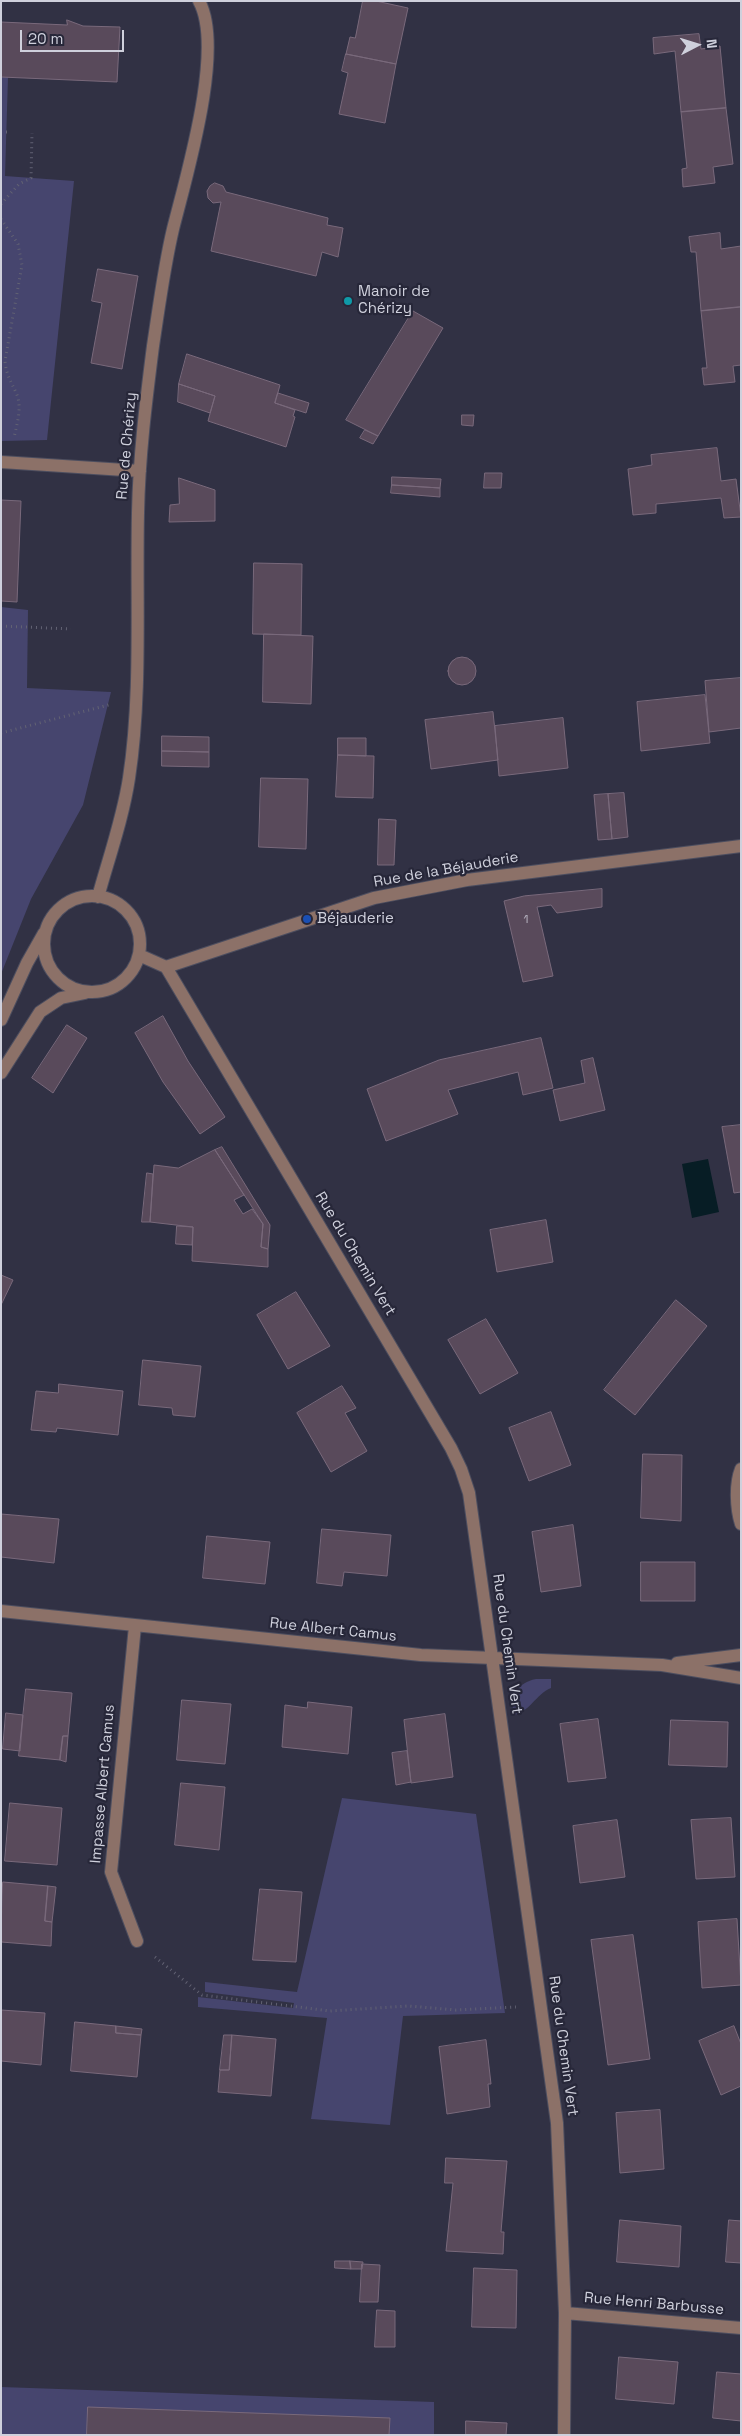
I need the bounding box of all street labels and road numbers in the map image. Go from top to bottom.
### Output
street label: Rue de Chérizy [113,392,141,500]
street label: Rue de la Béjauderie [372,848,520,892]
street label: Rue du Chemin Vert [311,1189,399,1319]
street label: Rue du Chemin Vert [488,1573,526,1715]
street label: Rue Albert Camus [269,1614,397,1646]
street label: Impasse Albert Camus [87,1704,119,1864]
street label: Rue du Chemin Vert [544,1975,582,2117]
street label: Rue Henri Barbusse [583,2289,725,2319]

